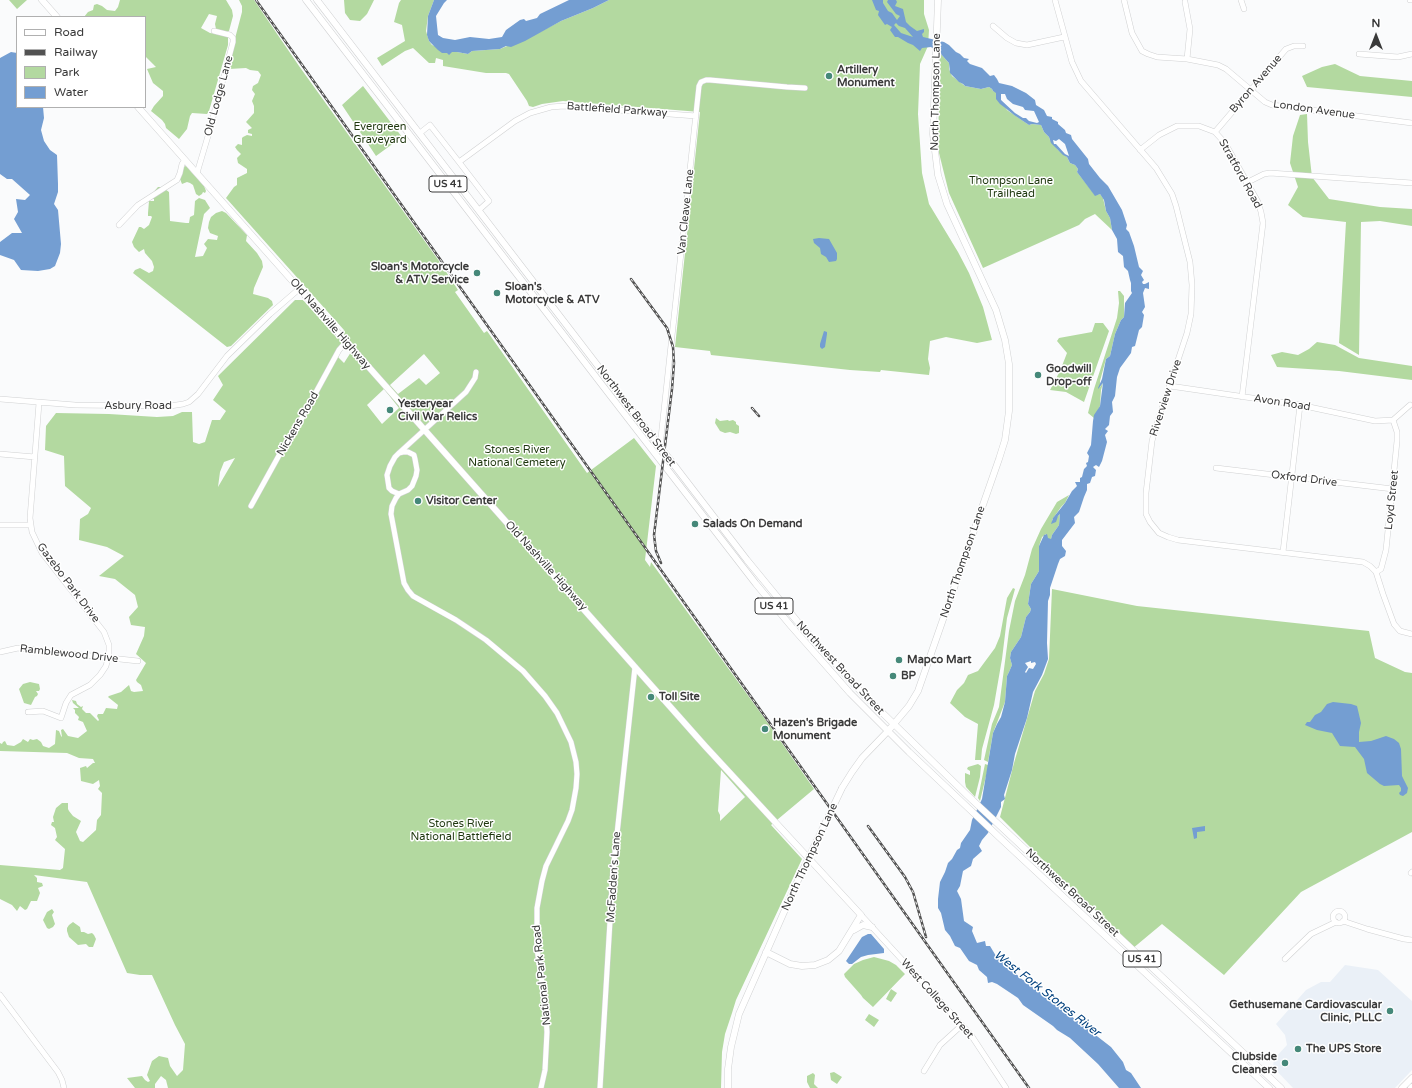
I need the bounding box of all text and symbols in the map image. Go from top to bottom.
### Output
legend [16,16,146,108]
north arrow [1356,16,1396,56]
text: N [1372,17,1380,30]
text: Road [54,25,84,39]
street label: North Thompson Lane [928,33,944,151]
text: Railway [54,45,98,59]
street label: Byron Avenue [1227,52,1285,116]
street label: Old Lodge Lane [202,54,236,138]
place label: Artillery Monument [837,63,895,89]
text: Park [54,65,80,79]
marker: Artillery Monument [824,71,834,81]
text: Water [54,85,88,99]
street label: London Avenue [1272,98,1356,122]
street label: Battlefield Parkway [566,100,668,120]
park label: Evergreen Graveyard [353,120,407,146]
street label: Stratford Road [1215,137,1265,211]
street label: Van Cleave Lane [675,169,697,255]
park label: Thompson Lane Trailhead [969,174,1053,200]
road number: US 41 [429,176,467,192]
place label: Sloan's Motorcycle & ATV Service [371,260,469,286]
marker: Sloan's Motorcycle & ATV Service [472,268,482,278]
street label: Old Nashville Highway [287,276,373,372]
place label: Sloan's Motorcycle & ATV [505,280,600,306]
marker: Sloan's Motorcycle & ATV [492,288,502,298]
street label: Riverview Drive [1147,358,1185,438]
place label: Goodwill Drop-off [1046,362,1092,388]
street label: Northwest Broad Street [594,363,678,469]
marker: Goodwill Drop-off [1033,370,1043,380]
street label: Nickens Road [274,390,322,458]
street label: Avon Road [1253,392,1311,414]
place label: Yesteryear Civil War Relics [398,397,477,423]
street label: Asbury Road [104,399,172,413]
marker: Yesteryear Civil War Relics [385,405,395,415]
park label: Stones River National Cemetery [468,443,566,469]
street label: Oxford Drive [1270,468,1338,490]
street label: Loyd Street [1382,469,1402,531]
place label: Visitor Center [426,494,497,508]
marker: Visitor Center [413,496,423,506]
street label: North Thompson Lane [938,504,988,620]
place label: Salads On Demand [703,517,803,531]
street label: Old Nashville Highway [502,518,590,614]
marker: Salads On Demand [690,519,700,529]
street label: Gazebo Park Drive [34,541,102,625]
road number: US 41 [755,598,793,614]
street label: Northwest Broad Street [793,618,887,718]
street label: Ramblewood Drive [19,642,119,666]
place label: Mapco Mart [907,653,971,667]
marker: Mapco Mart [894,655,904,665]
place label: BP [901,669,916,683]
marker: BP [888,671,898,681]
place label: Toll Site [659,690,700,704]
marker: Toll Site [646,692,656,702]
place label: Hazen's Brigade Monument [773,716,857,742]
marker: Hazen's Brigade Monument [760,724,770,734]
street label: North Thompson Lane [779,801,841,913]
park label: Stones River National Battlefield [411,817,511,843]
street label: McFadden's Lane [604,831,624,923]
street label: Northwest Broad Street [1022,846,1122,940]
street label: National Park Road [530,924,554,1026]
water label: West Fork Stones River [991,948,1103,1040]
road number: US 41 [1123,951,1161,967]
street label: West College Street [898,957,976,1041]
place label: Gethusemane Cardiovascular Clinic, PLLC [1229,998,1382,1024]
marker: Gethusemane Cardiovascular Clinic, PLLC [1385,1006,1395,1016]
place label: The UPS Store [1306,1042,1381,1056]
marker: The UPS Store [1293,1044,1303,1054]
place label: Clubside Cleaners [1232,1050,1277,1076]
marker: Clubside Cleaners [1280,1058,1290,1068]

